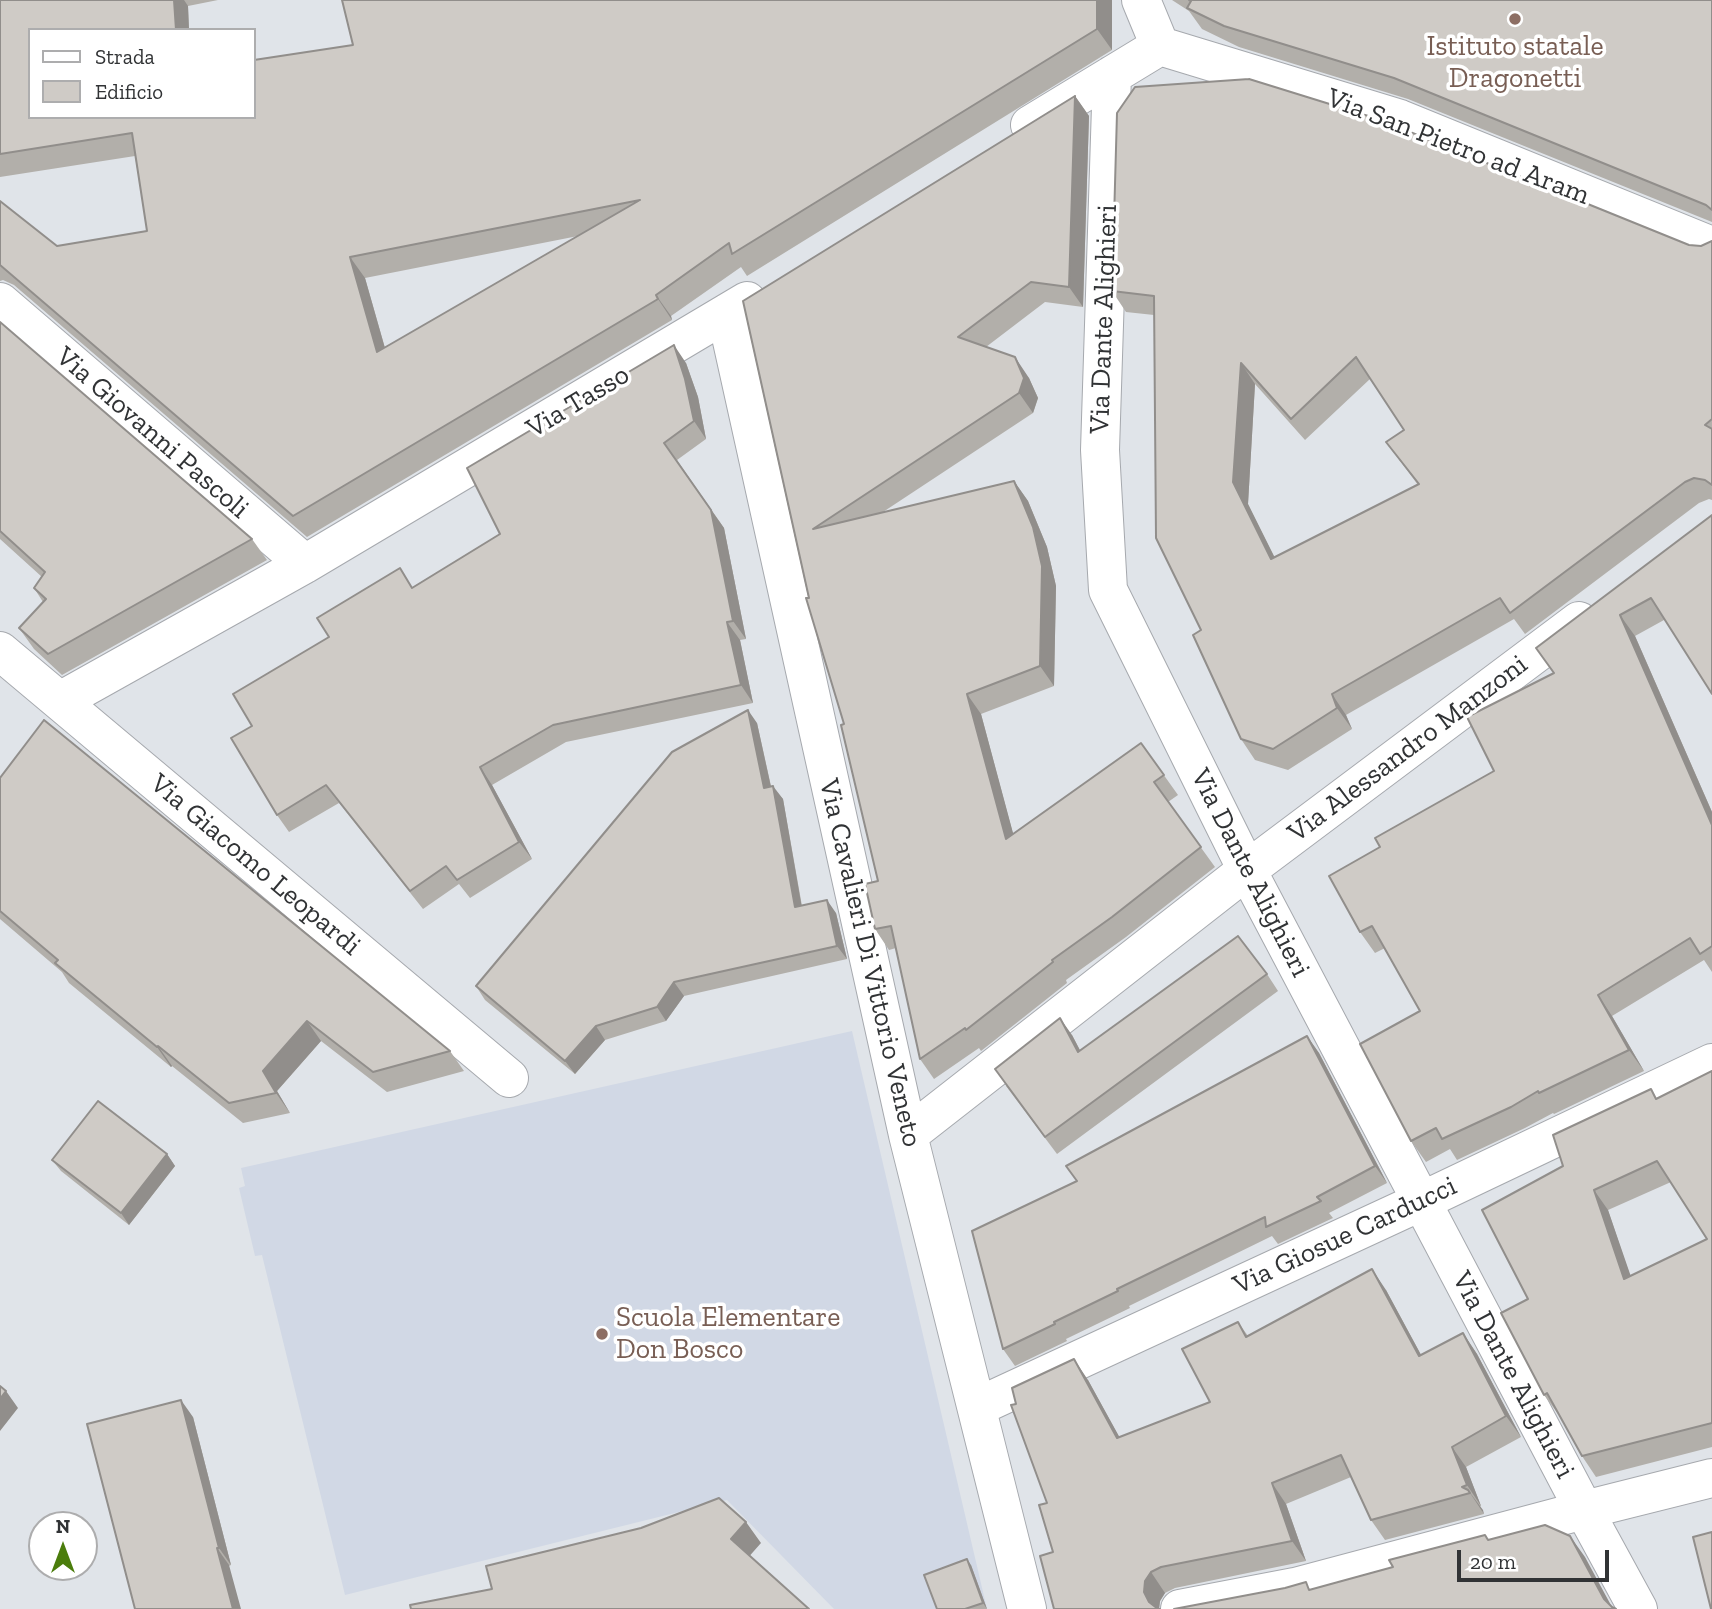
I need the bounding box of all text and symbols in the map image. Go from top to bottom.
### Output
marker: Istituto statale Dragonetti [1507,11,1523,27]
legend [28,28,256,119]
place label: Istituto statale Dragonetti [1426,30,1604,96]
text: Strada [95,44,155,69]
text: Edificio [95,79,163,104]
street label: Via San Pietro ad Aram [1322,81,1594,213]
street label: Via Dante Alighieri [1083,204,1125,434]
street label: Via Giovanni Pascoli [49,340,255,526]
street label: Via Tasso [520,358,636,446]
street label: Via Alessandro Manzoni [1282,648,1534,850]
street label: Via Dante Alighieri [1183,763,1317,983]
street label: Via Giacomo Leopardi [143,767,367,963]
street label: Via Cavalieri Di Vittorio Veneto [811,776,929,1150]
street label: Via Giosue Carducci [1228,1170,1462,1302]
street label: Via Dante Alighieri [1444,1266,1582,1484]
place label: Scuola Elementare Don Bosco [616,1301,841,1367]
marker: Scuola Elementare Don Bosco [594,1326,610,1342]
north arrow [28,1511,98,1581]
text: N [56,1515,70,1538]
scale bar [1460,1536,1612,1580]
text: 20 m [1470,1549,1516,1574]

